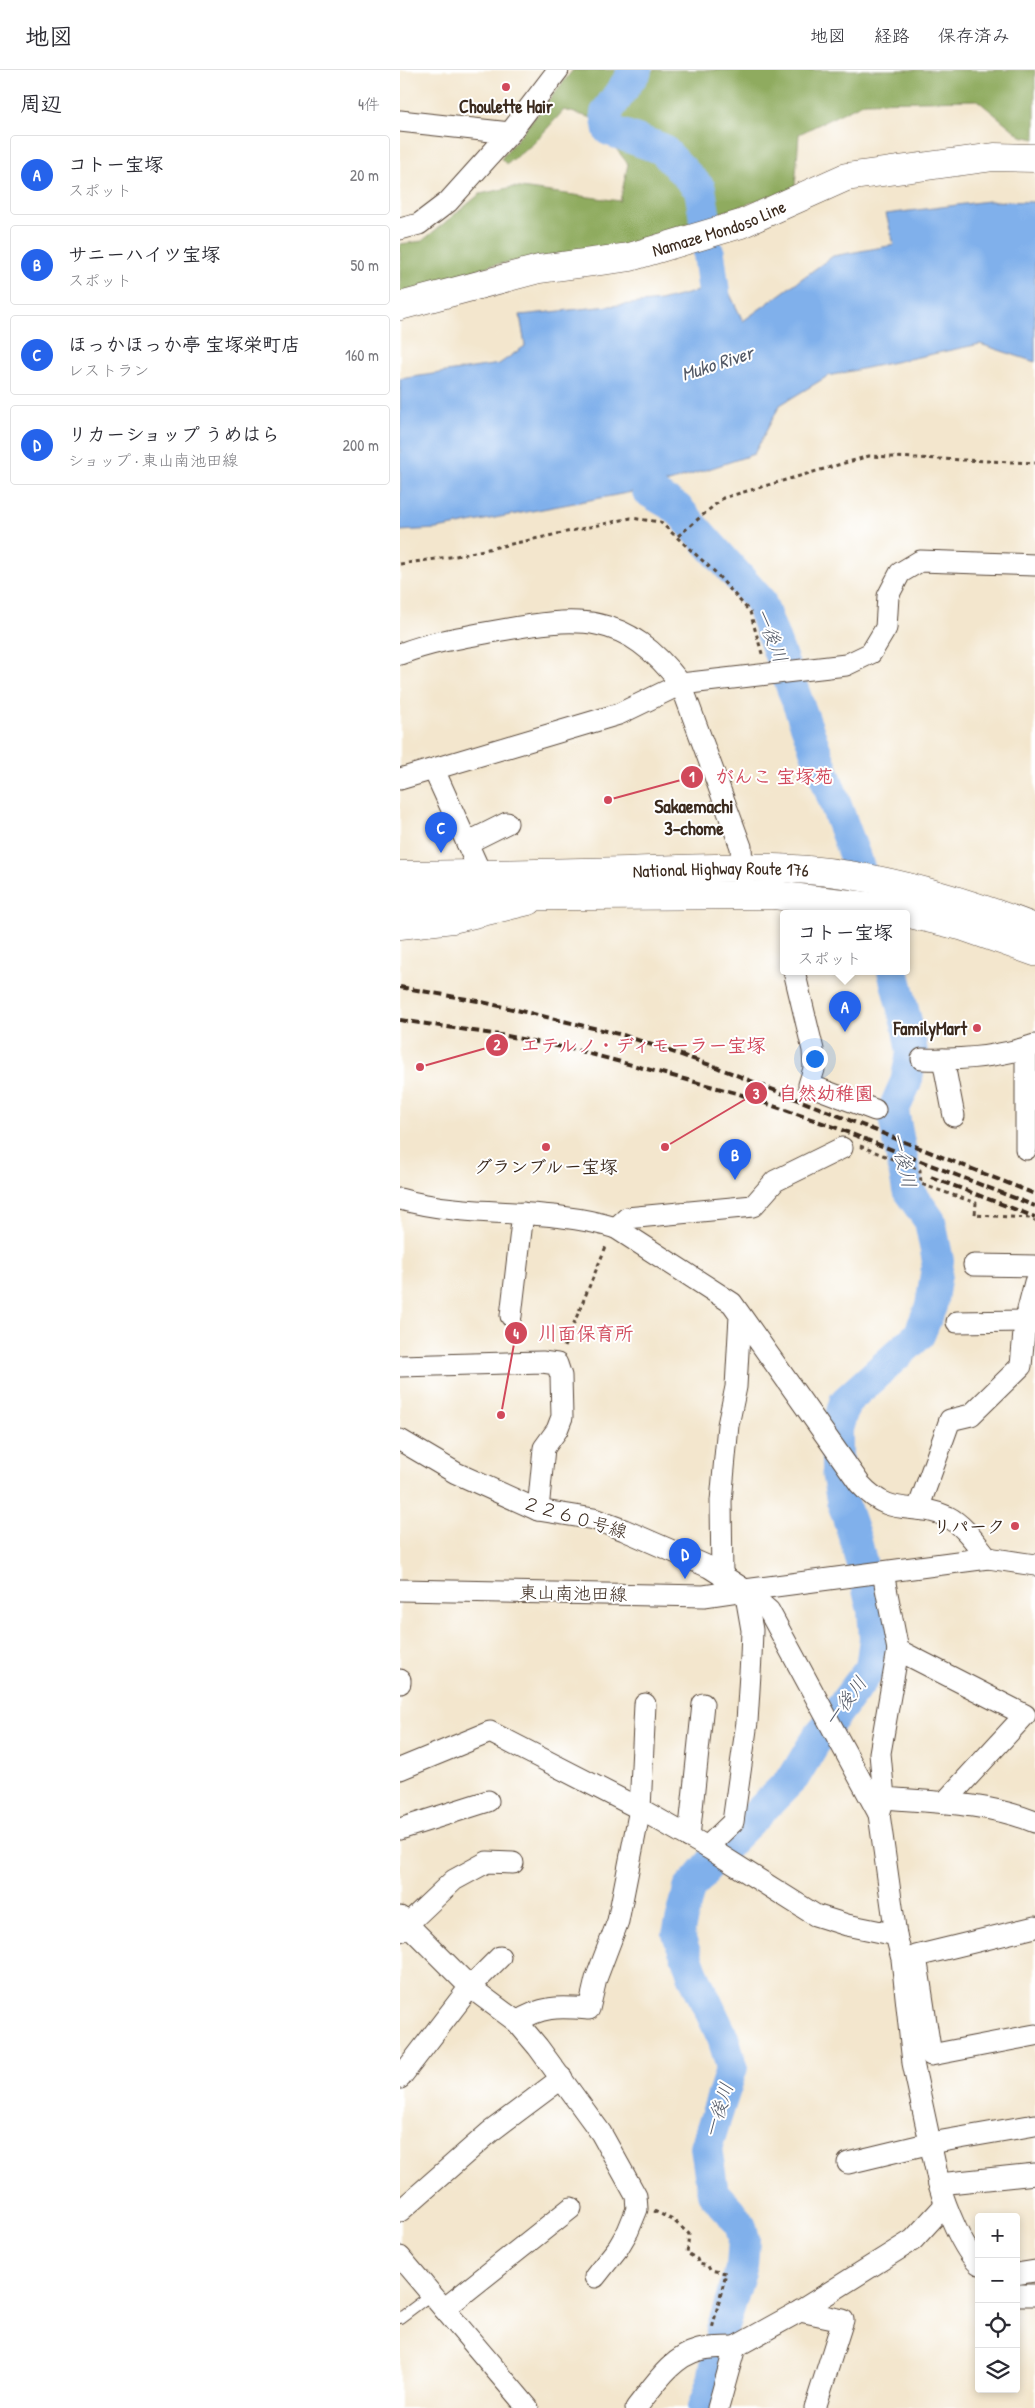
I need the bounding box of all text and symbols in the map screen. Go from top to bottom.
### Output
text: 地図 [25,20,73,52]
text: 地図 [810,23,846,48]
text: 経路 [874,23,910,48]
text: 保存済み [938,23,1010,48]
marker: Choulette Hair [500,81,512,93]
text: 周辺 [20,89,62,118]
text: 4件 [358,93,380,115]
place label: Choulette Hair [459,94,553,119]
text: コトー宝塚 [68,151,163,177]
text: A [33,164,41,186]
text: 20 m [350,164,379,186]
text: スポット [68,179,132,201]
street label: Namaze Mondoso Line [649,193,789,262]
text: サニーハイツ宝塚 [68,241,220,267]
text: B [33,254,41,276]
text: 50 m [351,254,379,276]
text: スポット [68,269,132,291]
text: ほっかほっか亭 宝塚栄町店 [68,331,300,357]
water label: Muko River [678,338,759,387]
text: C [33,344,41,366]
text: 160 m [345,344,379,366]
text: レストラン [68,359,149,381]
text: リカーショップ うめはら [68,421,280,447]
text: D [33,434,41,456]
text: 200 m [343,434,379,456]
text: ショップ · 東山南池田線 [68,449,238,471]
water label: 一後川 [750,604,794,666]
callout: がんこ 宝塚苑 [680,760,843,794]
text: がんこ 宝塚苑 [715,763,833,789]
text: 1 [689,766,695,787]
district label: Sakaemachi 3-chome [654,793,734,841]
pin: C [425,812,457,853]
street label: National Highway Route 176 [632,855,810,883]
popup [780,910,910,975]
text: コトー宝塚 [797,919,893,945]
text: スポット [797,947,862,969]
pin: A [829,991,861,1032]
place label: FamilyMart [893,1016,968,1042]
marker: FamilyMart [971,1022,983,1034]
callout: エテルノ・ディモーラー宝塚 [484,1028,776,1062]
text: エテルノ・ディモーラー宝塚 [521,1032,765,1058]
text: 2 [493,1034,501,1055]
your location [802,1046,828,1072]
callout: 自然幼稚園 [743,1076,883,1110]
text: 自然幼稚園 [778,1080,874,1106]
text: 3 [753,1083,760,1104]
water label: 一後川 [885,1129,923,1191]
pin: B [719,1139,751,1180]
marker: グランブルー宝塚 [540,1141,552,1153]
place label: グランブルー宝塚 [474,1154,618,1179]
callout: 川面保育所 [504,1316,644,1350]
text: 川面保育所 [538,1320,634,1346]
text: 4 [513,1323,519,1344]
street label: ２２６０号線 [520,1490,630,1544]
place label: リパーク [933,1514,1005,1539]
marker: リパーク [1009,1520,1021,1532]
pin: D [669,1538,701,1579]
street label: 東山南池田線 [519,1580,627,1606]
water label: 一後川 [817,1670,873,1732]
water label: 一後川 [697,2079,739,2141]
map controls [975,2213,1020,2393]
button: + [975,2213,1020,2258]
button: − [975,2258,1020,2303]
button: locate [975,2303,1020,2348]
button: layers [975,2348,1020,2393]

